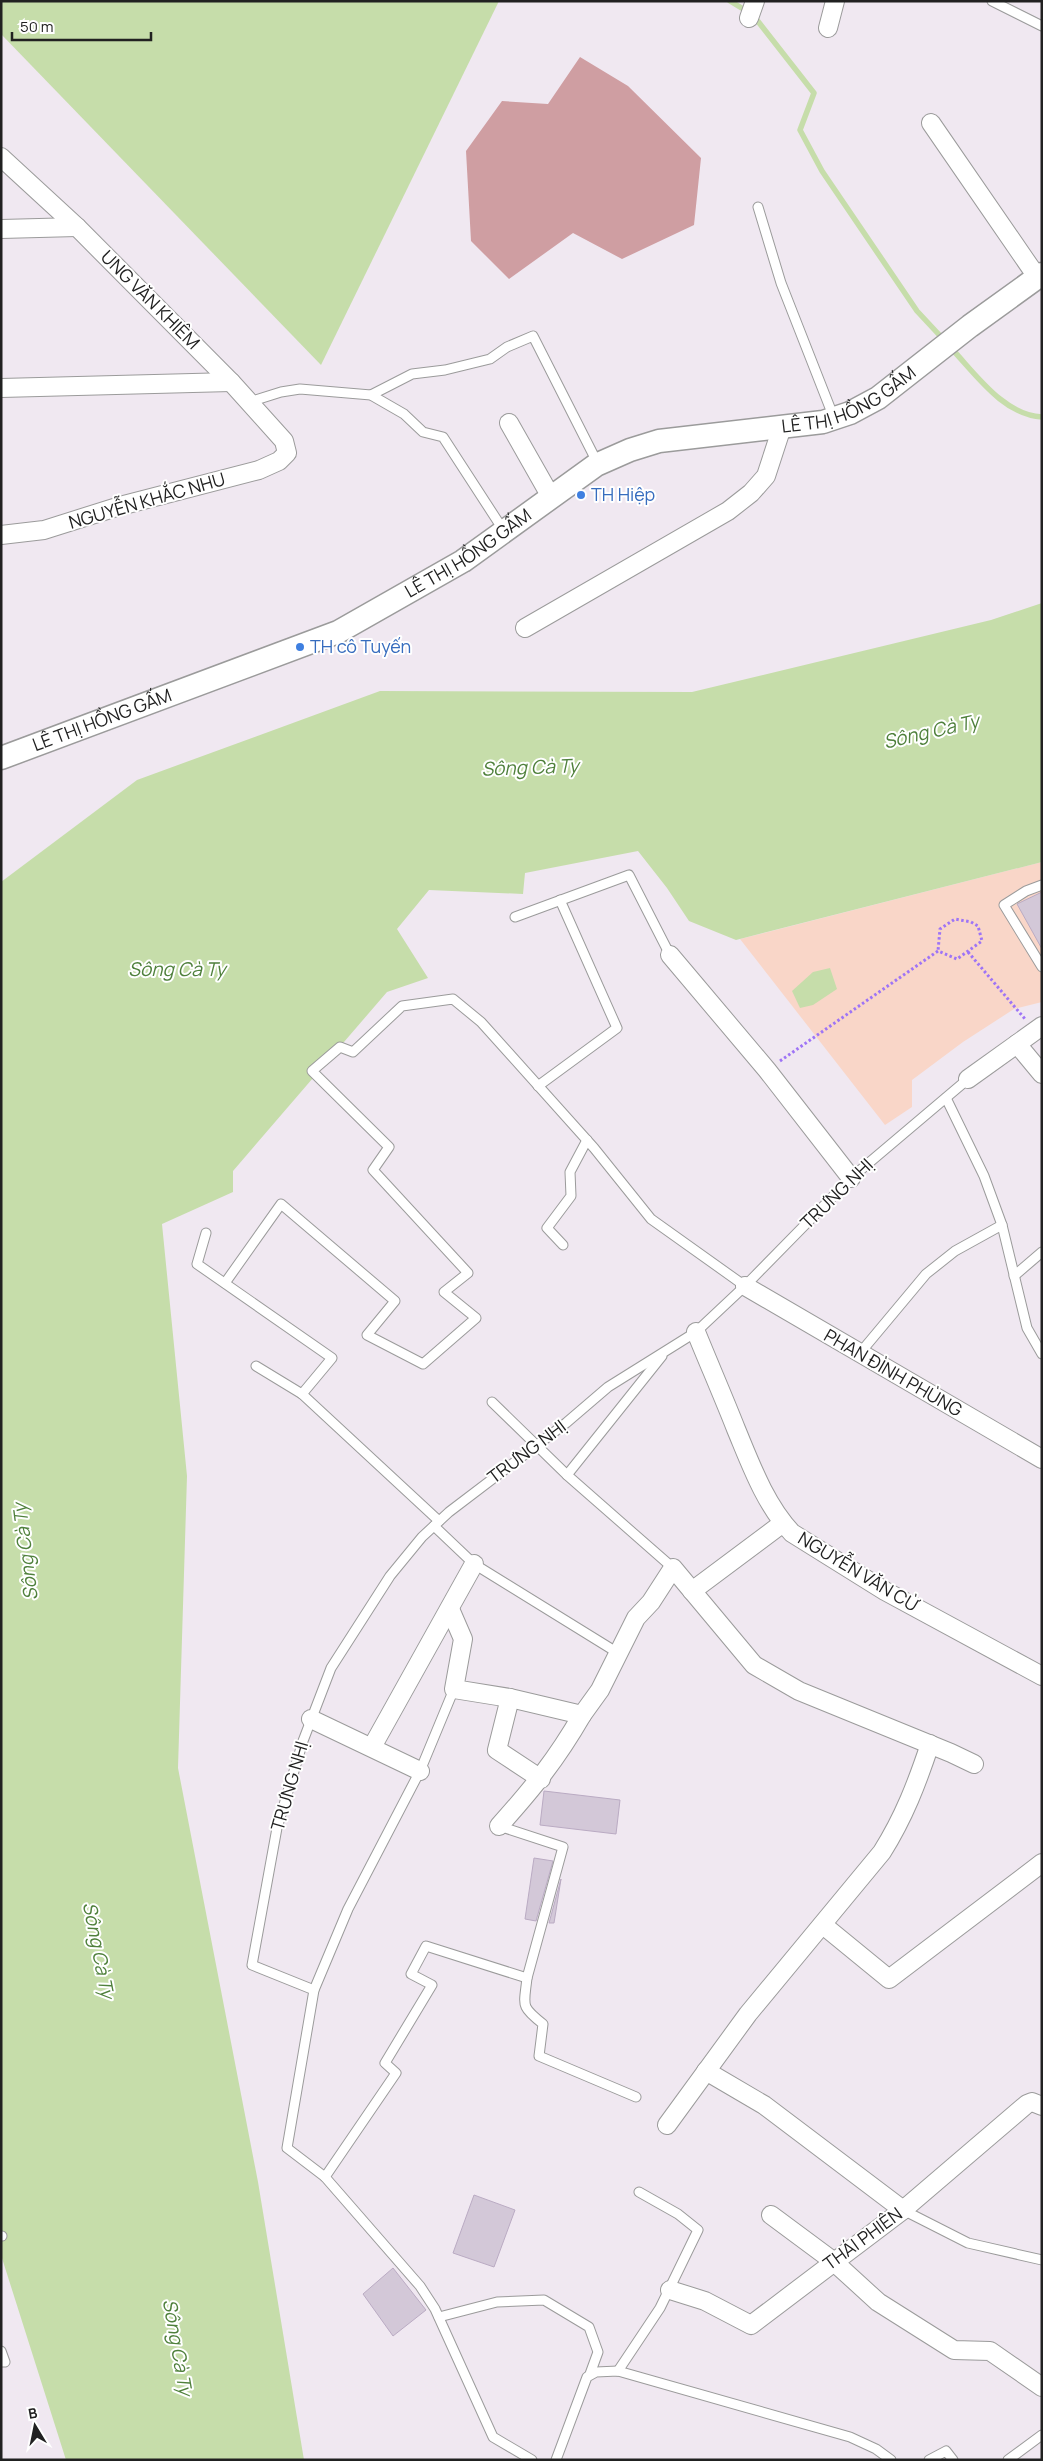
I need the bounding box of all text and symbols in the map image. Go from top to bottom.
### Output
scale bar [12,10,151,42]
text: 50 m [20,16,54,37]
street label: UNG VĂN KHIÊM [96,245,205,354]
street label: LÊ THỊ HỒNG GẤM [780,360,920,438]
street label: NGUYỄN KHẮC NHU [65,465,228,534]
place label: TH Hiệp [591,482,655,506]
marker: TH Hiệp [575,489,587,501]
street label: LÊ THỊ HỒNG GẤM [400,503,536,603]
place label: TH cô Tuyến [310,634,411,658]
marker: TH cô Tuyến [294,641,306,653]
street label: LÊ THỊ HỒNG GẤM [29,682,175,756]
water label: Sông Cà Ty [881,707,984,755]
water label: Sông Cà Ty [481,752,582,782]
water label: Sông Cà Ty [128,956,229,982]
street label: TRƯNG NHỊ [795,1153,878,1234]
street label: PHAN ĐÌNH PHÙNG [820,1323,967,1422]
street label: TRƯNG NHỊ [482,1414,570,1489]
water label: Sông Cà Ty [6,1499,44,1602]
street label: NGUYỄN VĂN CỪ [794,1525,925,1617]
street label: TRƯNG NHỊ [265,1738,313,1833]
water label: Sông Cà Ty [77,1900,122,2003]
street label: THÁI PHIÊN [818,2201,907,2275]
water label: Sông Cà Ty [157,2297,200,2400]
north arrow [10,2401,60,2451]
text: B [27,2403,39,2423]

